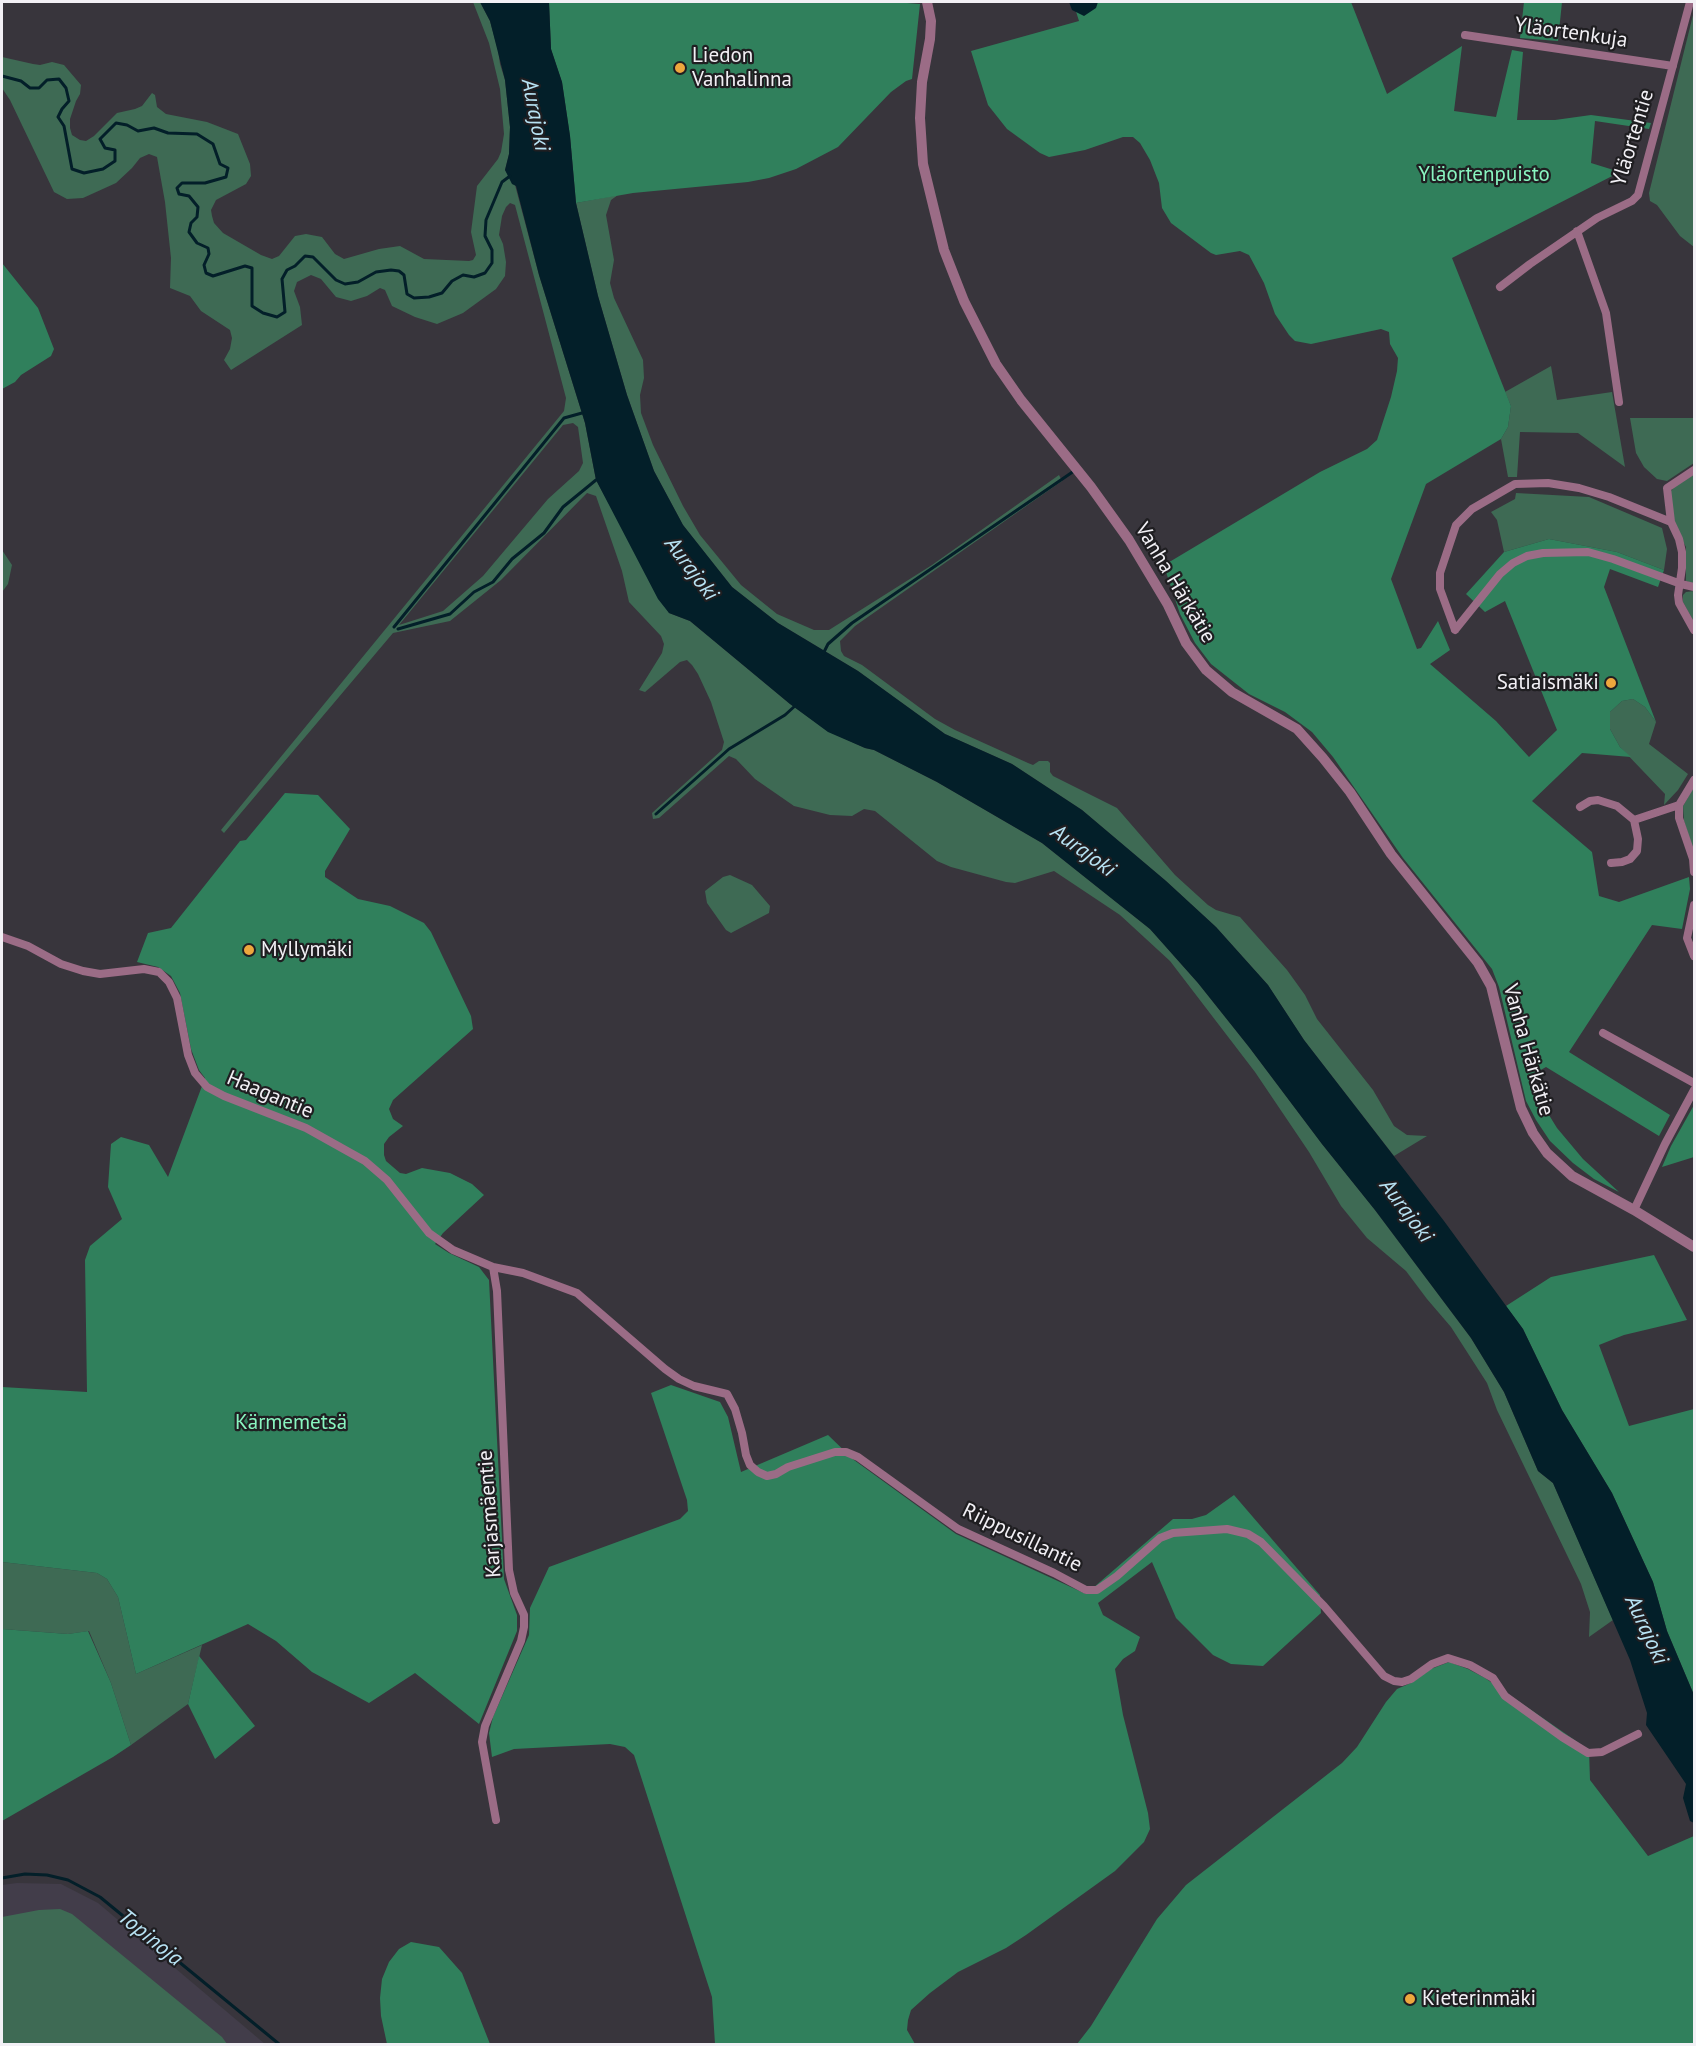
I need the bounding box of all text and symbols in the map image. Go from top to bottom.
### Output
street label: Yläortenkuja [1513,13,1629,53]
place label: Liedon Vanhalinna [692,43,792,93]
marker: Liedon Vanhalinna [673,61,687,75]
water label: Aurajoki [515,76,555,154]
street label: Yläortentie [1606,87,1660,189]
park label: Yläortenpuisto [1418,162,1550,188]
street label: Vanha Härkätie [1129,518,1221,648]
water label: Aurajoki [658,532,724,606]
place label: Satiaismäki [1497,670,1599,696]
marker: Satiaismäki [1604,676,1618,690]
water label: Aurajoki [1046,819,1120,883]
place label: Myllymäki [261,937,353,963]
marker: Myllymäki [242,943,256,957]
street label: Vanha Härkätie [1497,981,1559,1119]
street label: Haagantie [223,1066,317,1124]
water label: Aurajoki [1373,1174,1439,1248]
park label: Kärmemetsä [235,1410,347,1436]
street label: Karjasmäentie [473,1449,507,1579]
street label: Riippusillantie [958,1498,1086,1578]
water label: Aurajoki [1619,1591,1673,1669]
water label: Topinoja [112,1904,188,1972]
place label: Kieterinmäki [1422,1986,1536,2012]
marker: Kieterinmäki [1403,1992,1417,2006]

